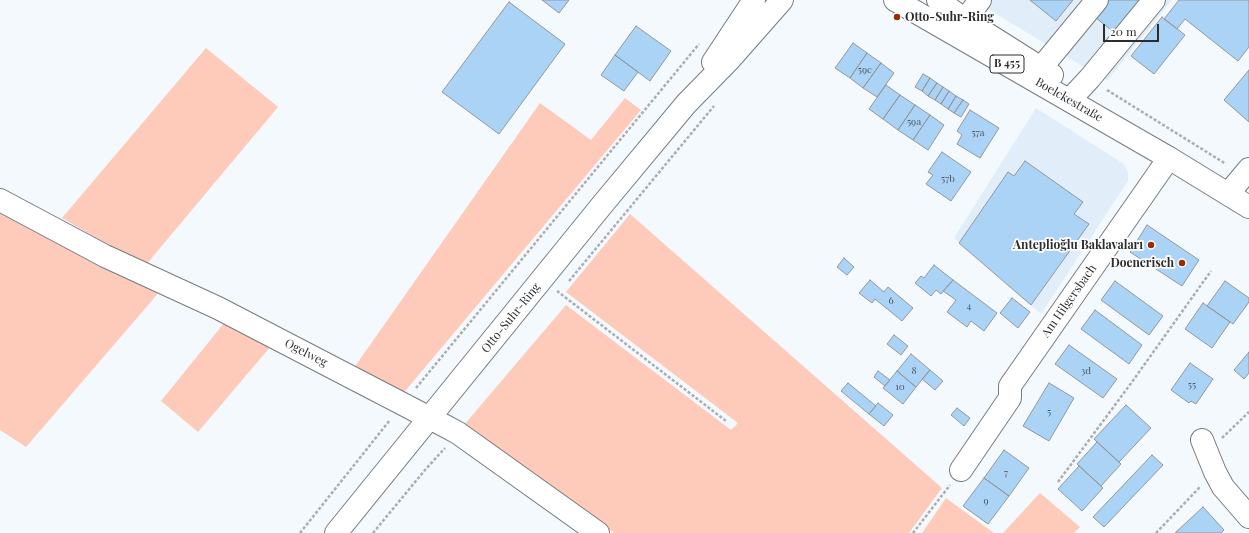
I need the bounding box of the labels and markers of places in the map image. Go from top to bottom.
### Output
place label: Otto-Suhr-Ring [905,10,994,24]
marker: Otto-Suhr-Ring [892,12,902,22]
place label: Anteplioğlu Baklavaları [1013,238,1143,252]
marker: Anteplioğlu Baklavaları [1146,240,1156,250]
place label: Doenerisch [1110,256,1174,270]
marker: Doenerisch [1177,258,1187,268]

